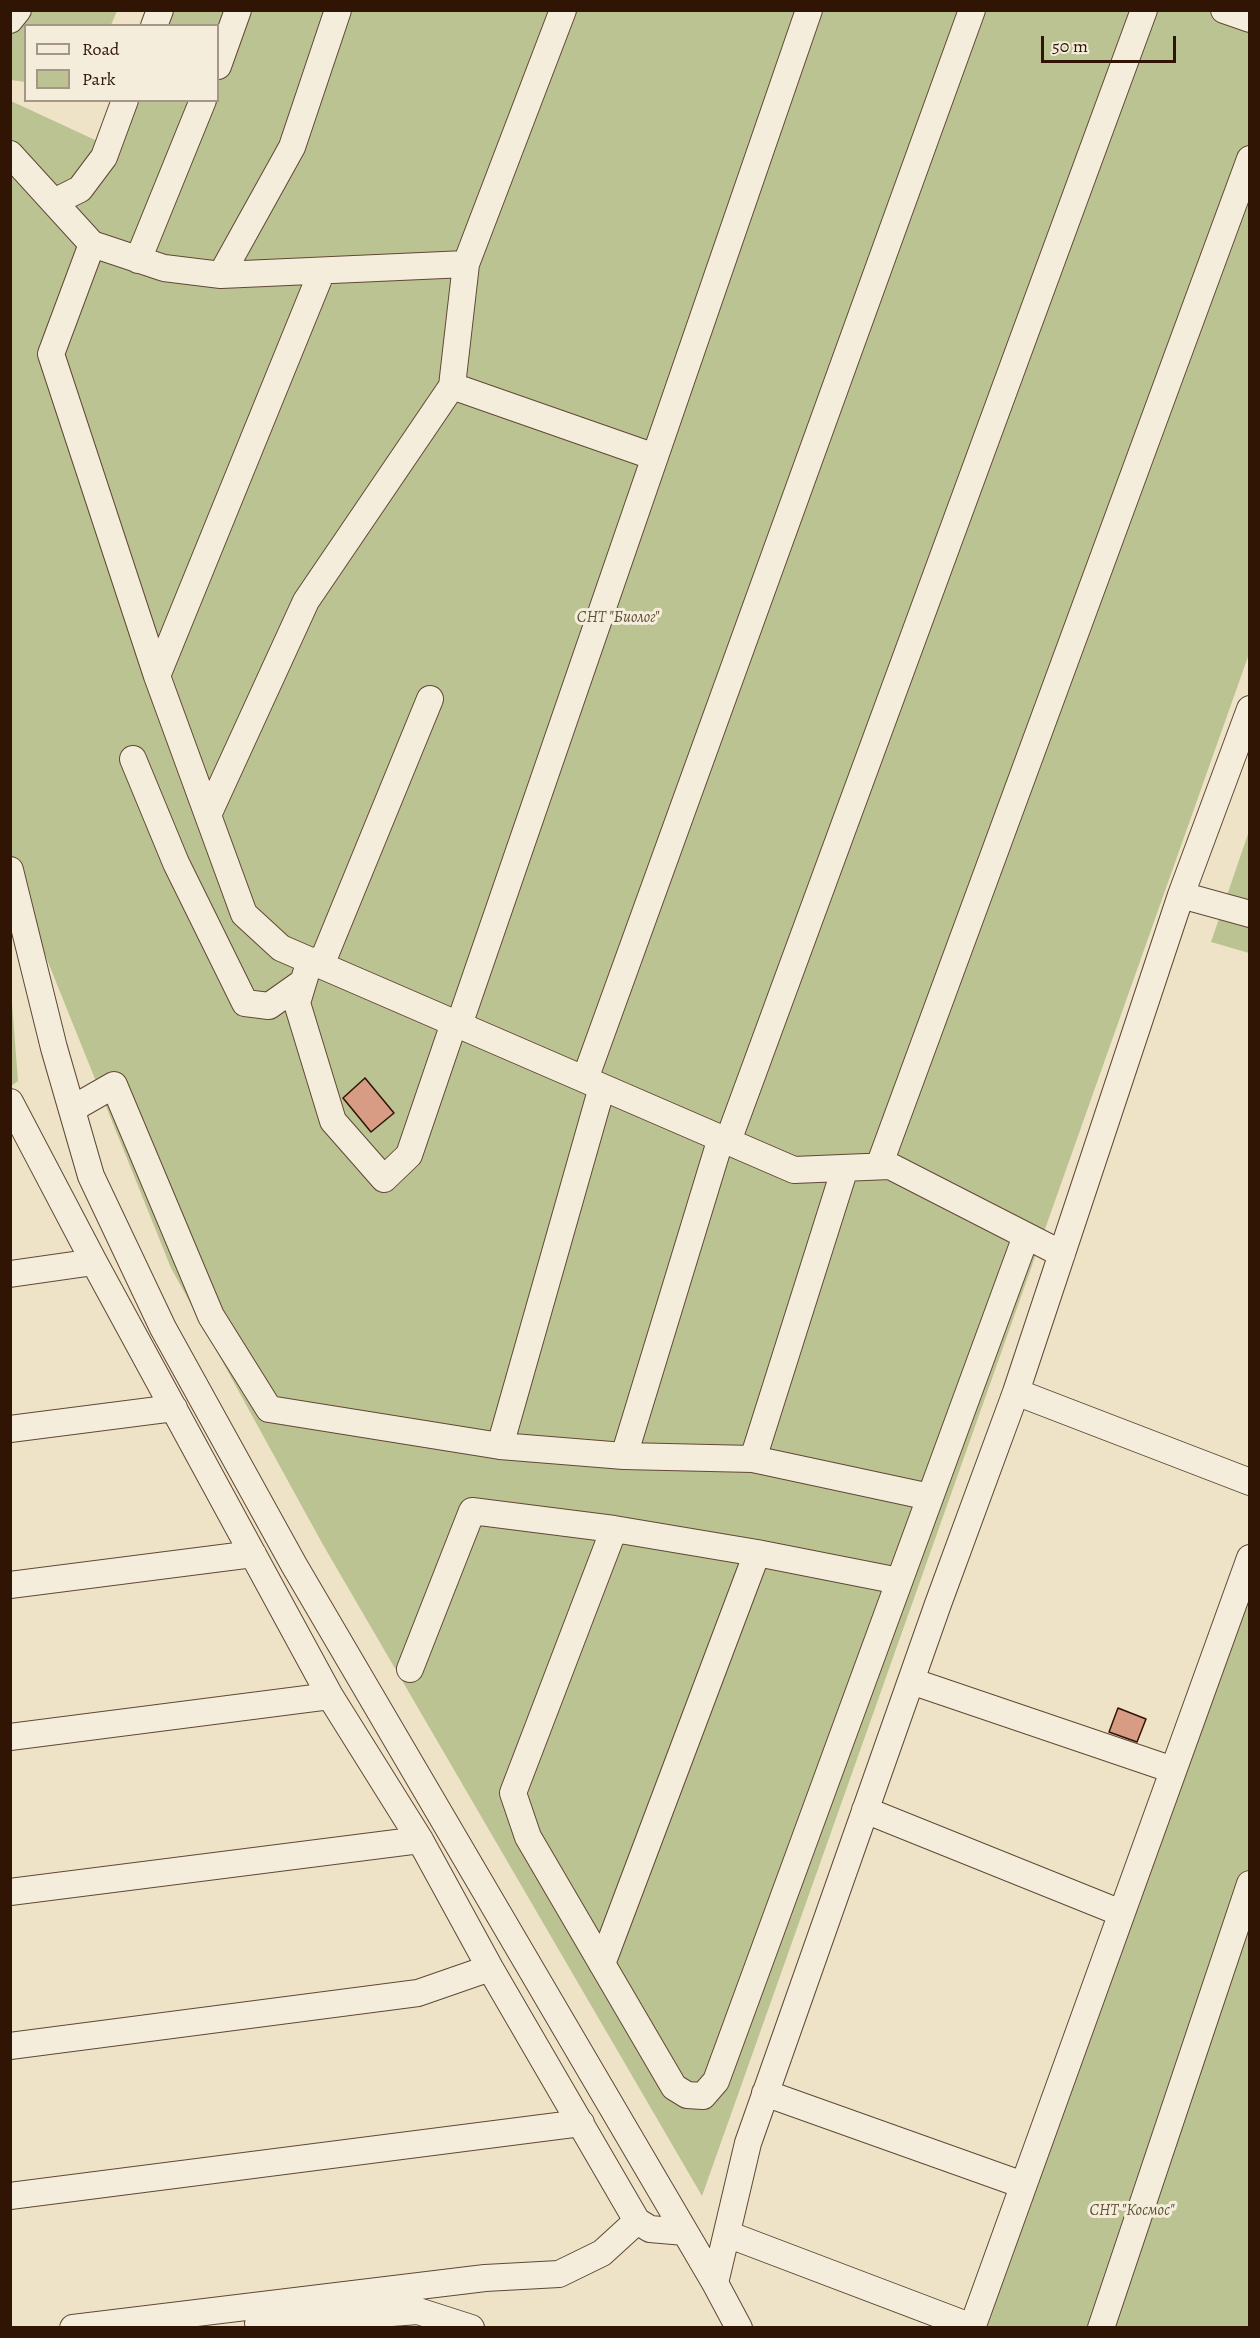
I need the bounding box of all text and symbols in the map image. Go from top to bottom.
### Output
legend [24,24,219,102]
scale bar [1044,24,1179,62]
text: 50 m [1052,34,1088,58]
text: Road [82,37,119,61]
text: Park [82,67,116,91]
park label: СНТ "Биолог" [577,608,659,628]
park label: СНТ "Космос" [1089,2201,1175,2221]

